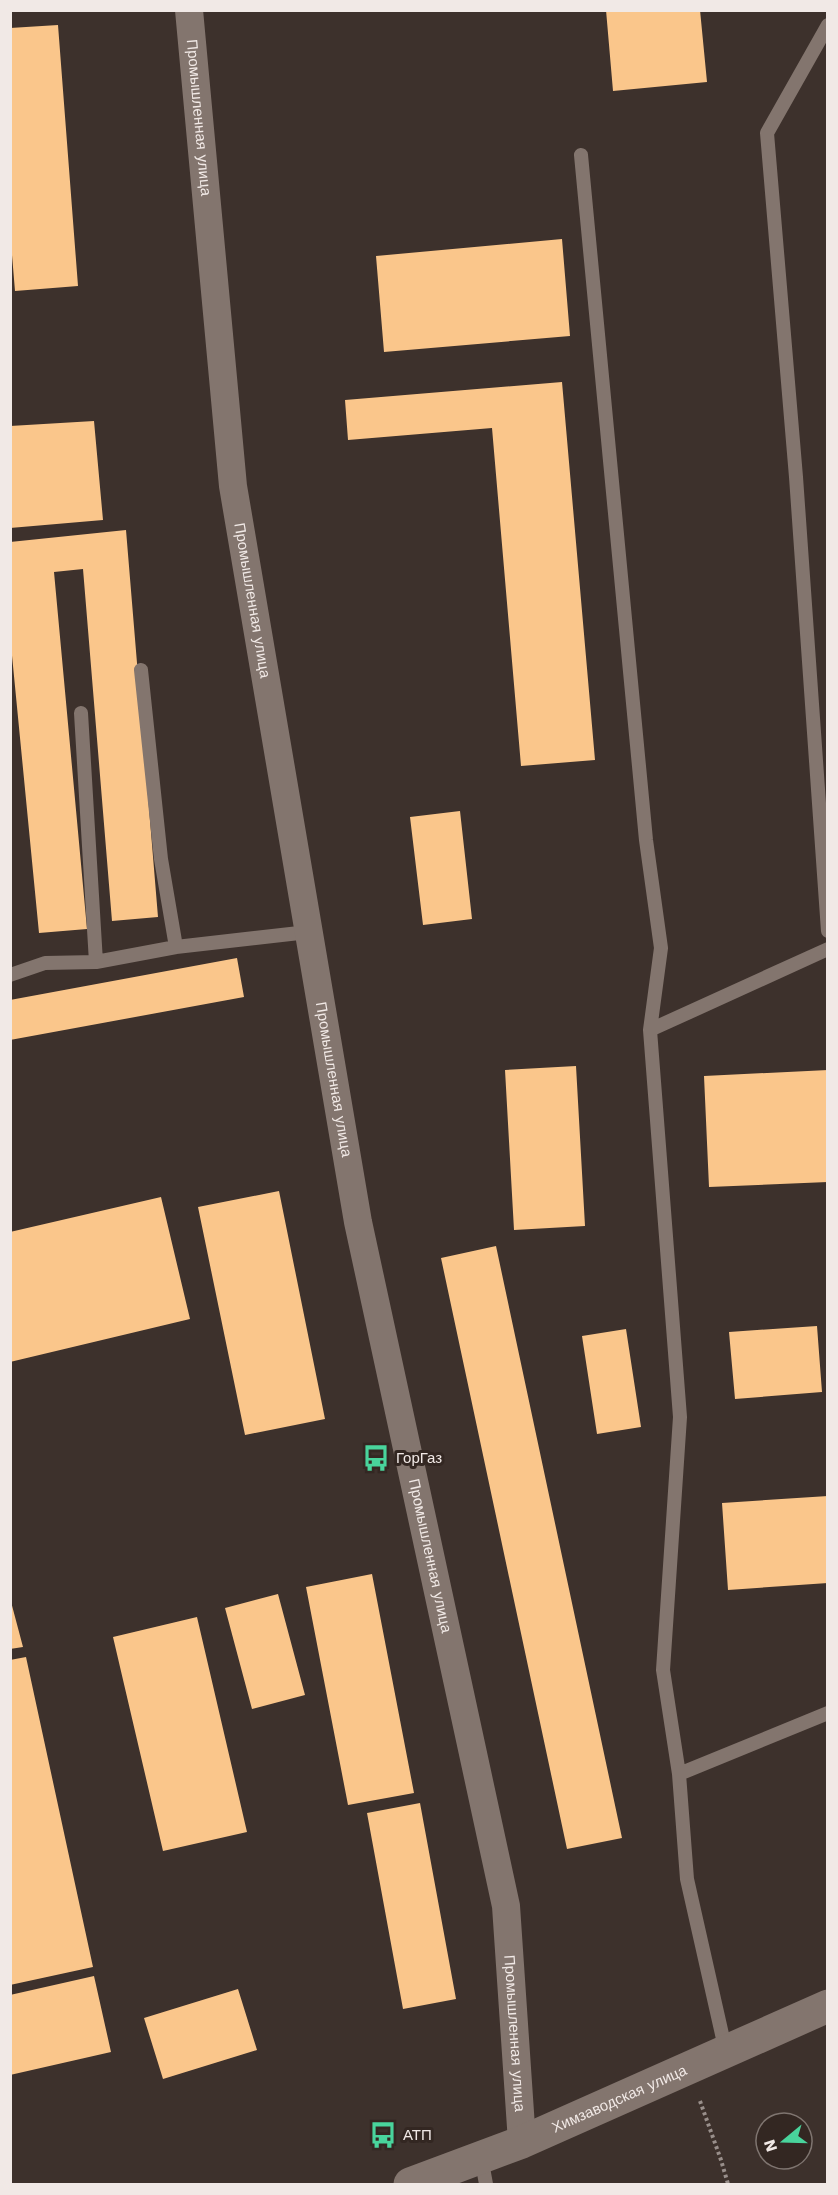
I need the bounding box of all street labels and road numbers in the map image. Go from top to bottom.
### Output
street label: Промышленная улица [183,38,215,197]
street label: Промышленная улица [230,521,275,680]
street label: Промышленная улица [312,1000,356,1159]
street label: Промышленная улица [405,1477,456,1635]
street label: Промышленная улица [500,1954,529,2113]
street label: Химзаводская улица [549,2061,690,2137]

